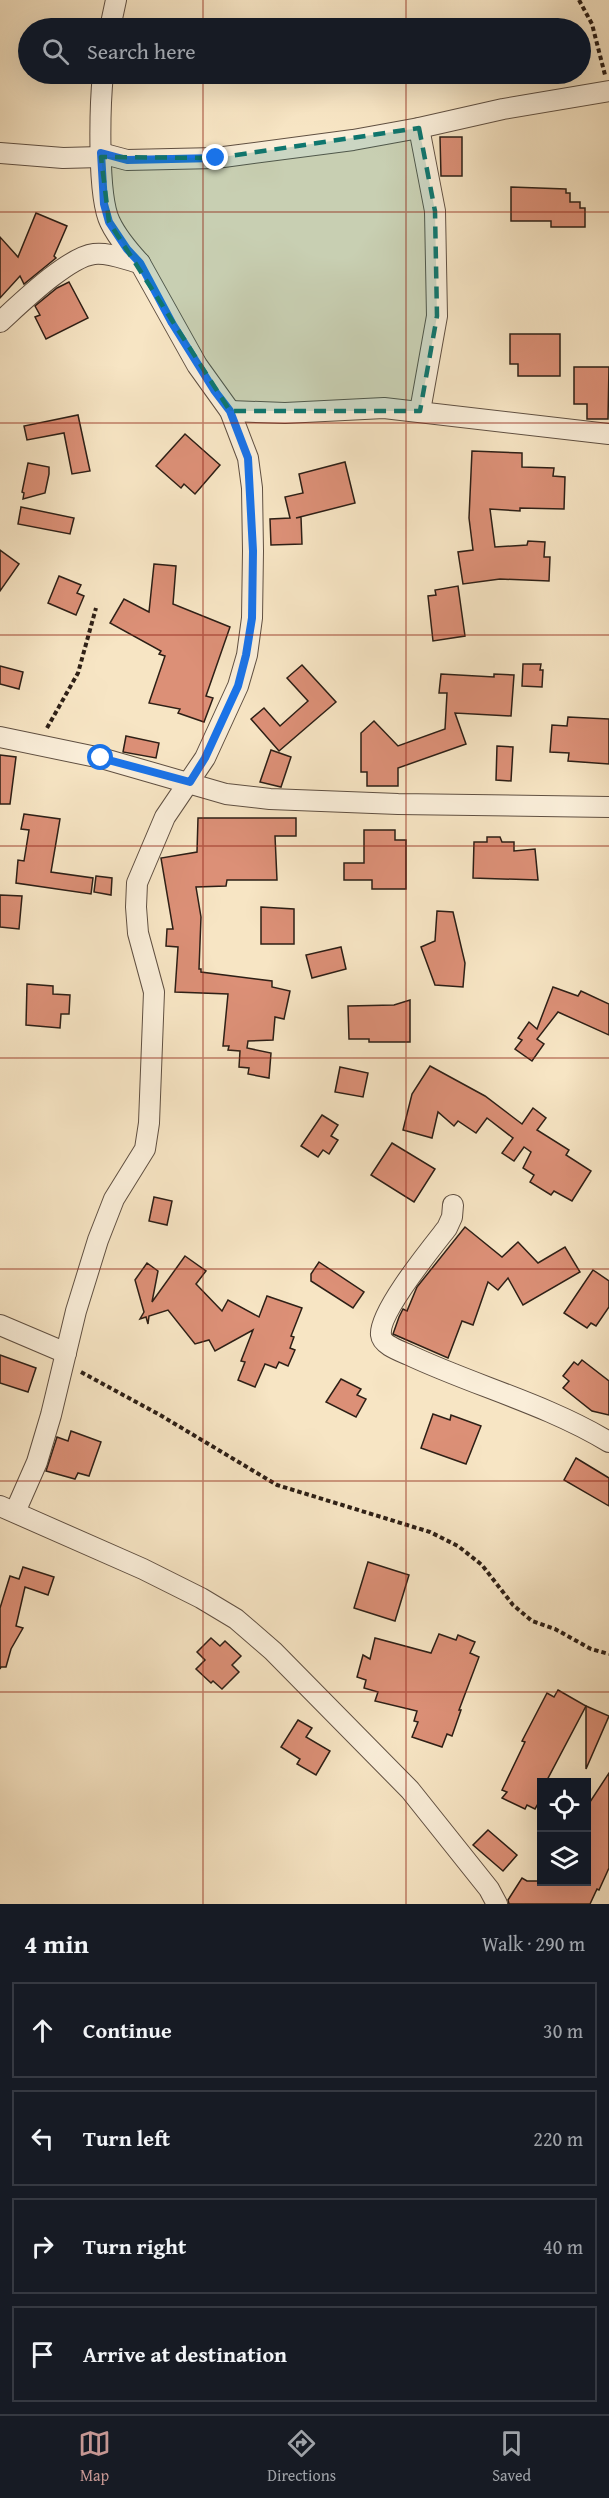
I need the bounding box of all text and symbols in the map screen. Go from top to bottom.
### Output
search box [18,18,591,84]
icon: search [39,35,72,68]
text: Search here [87,35,196,67]
route end [202,144,228,170]
route start [87,744,113,770]
map controls [537,1778,591,1886]
button: locate [537,1778,591,1832]
button: layers [537,1832,591,1886]
text: 4 min [24,1924,89,1963]
text: Walk · 290 m [482,1929,585,1958]
icon: ahead [26,2014,59,2047]
text: Continue [83,2014,172,2046]
text: 30 m [543,2016,583,2045]
icon: left [26,2122,59,2155]
text: Turn left [83,2122,170,2154]
text: 220 m [533,2124,583,2153]
icon: right [26,2230,59,2263]
text: Turn right [83,2230,186,2262]
text: 40 m [543,2232,583,2261]
icon: arrive [26,2338,59,2371]
text: Arrive at destination [83,2338,287,2370]
tab: Map [78,2427,111,2487]
tab: Directions [267,2427,336,2487]
tab: Saved [492,2427,531,2487]

